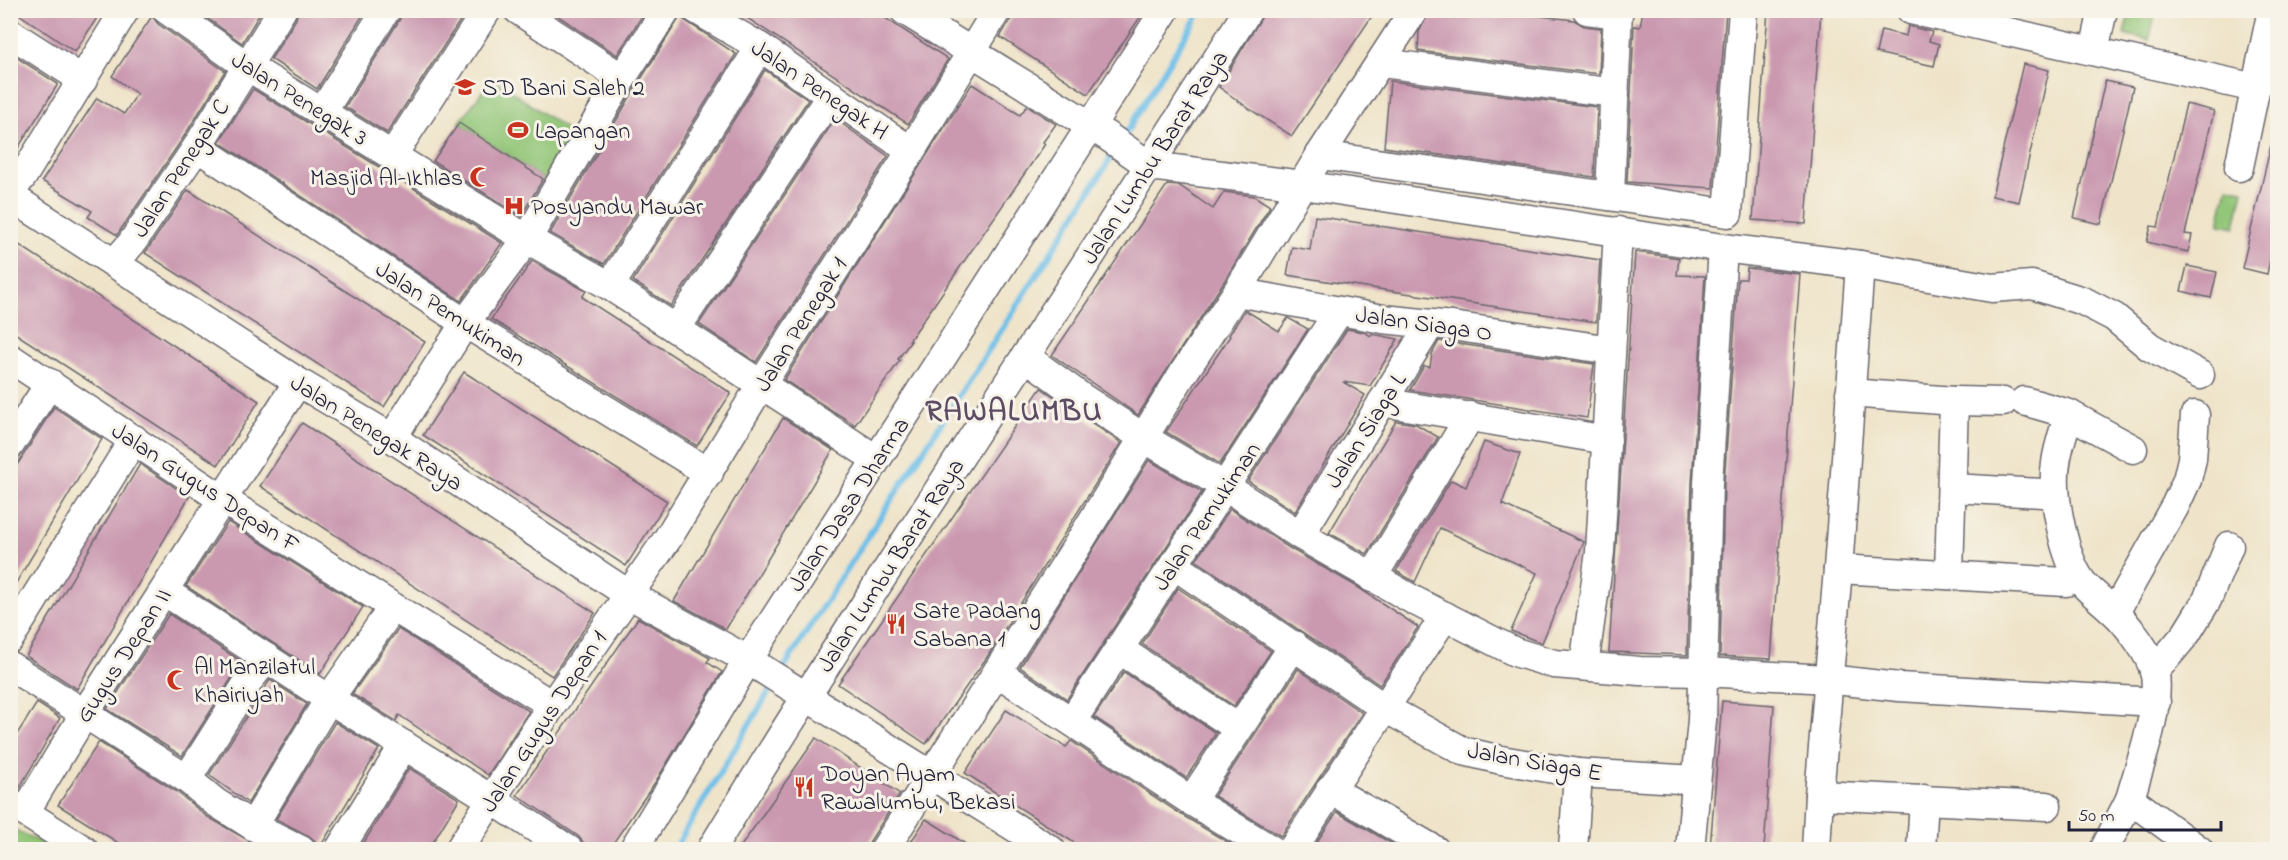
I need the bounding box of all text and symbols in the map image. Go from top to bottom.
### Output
street label: Jalan Penegak H [743,32,895,150]
street label: Jalan Penegak 3 [223,44,374,156]
street label: Jalan Lumbu Barat Raya [1074,44,1239,273]
place label: SD Bani Saleh 2 [482,72,645,107]
school or university icon: SD Bani Saleh 2 [453,75,477,99]
street label: Jalan Penegak C [124,93,240,245]
place label: Lapangan [535,115,630,150]
sports icon: Lapangan [506,118,530,142]
place label: Masjid Al-Ikhlas [310,162,463,197]
mosque icon: Masjid Al-Ikhlas [468,165,492,189]
place label: Posyandu Mawar [531,191,704,227]
hospital icon: Posyandu Mawar [502,194,526,218]
street label: Jalan Penegak 1 [747,251,858,400]
street label: Jalan Pemukiman [367,253,532,377]
street label: Jalan Siaga O [1353,299,1494,352]
street label: Jalan Siaga L [1318,366,1417,496]
street label: Jalan Penegak Raya [282,367,469,502]
district label: RAWALUMBU [925,391,1103,435]
street label: Jalan Dasa Dharma [780,411,920,600]
street label: Jalan Gugus Depan F [103,415,306,564]
street label: Jalan Pemukiman [1145,436,1271,599]
street label: Jalan Lumbu Barat Raya [810,452,975,681]
street label: Gugus Depan II [68,582,182,731]
place label: Sate Padang Sabana 1 [913,595,1041,658]
restaurant icon: Sate Padang Sabana 1 [884,612,908,636]
street label: Jalan Gugus Depan 1 [473,624,617,820]
place label: Al Manzilatul Khairiyah [194,651,315,715]
mosque icon: Al Manzilatul Khairiyah [165,668,189,692]
street label: Jalan Siaga E [1464,734,1605,793]
place label: Doyan Ayam Rawalumbu, Bekasi [820,758,1016,821]
restaurant icon: Doyan Ayam Rawalumbu, Bekasi [792,775,816,799]
scale bar [2069,794,2220,832]
text: 50 m [2078,804,2115,830]

